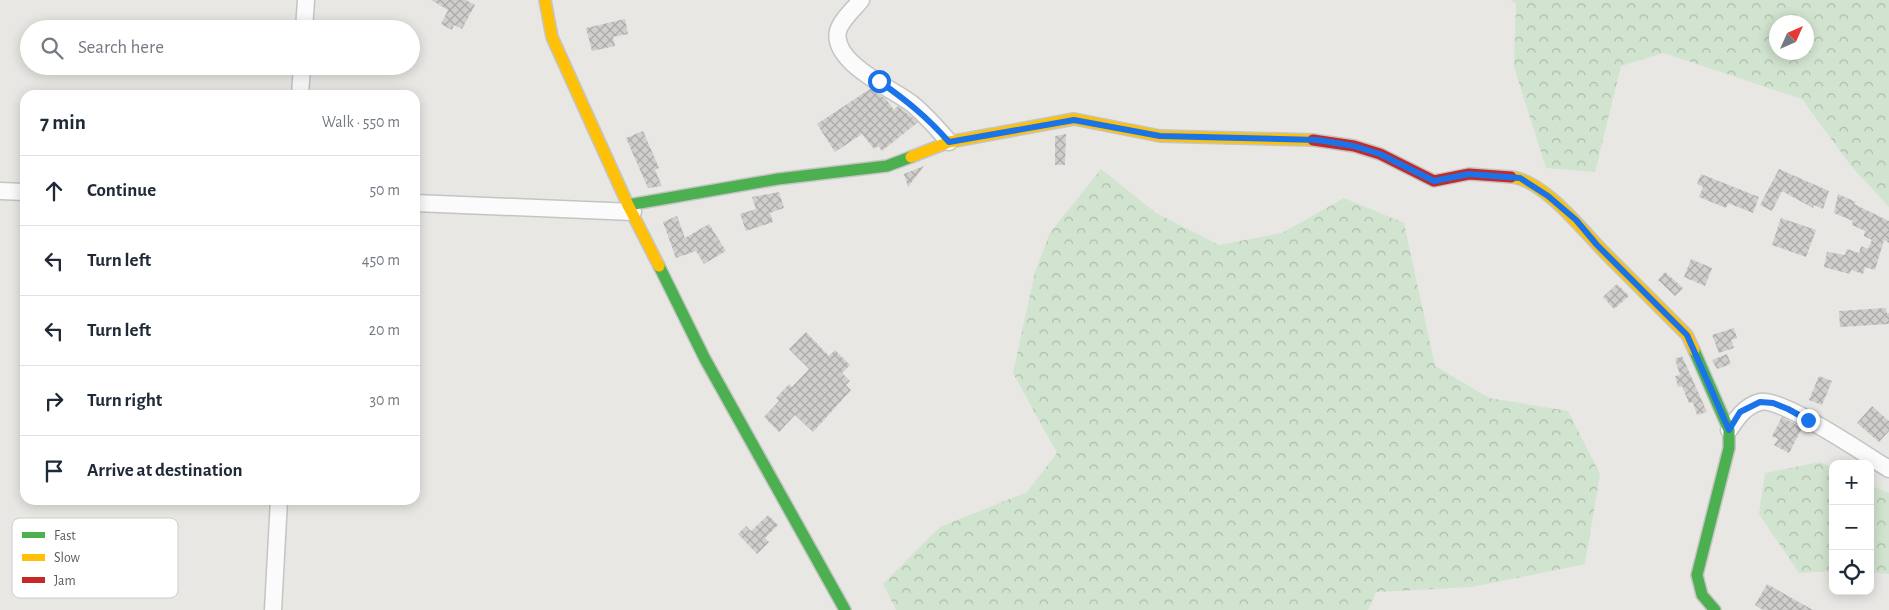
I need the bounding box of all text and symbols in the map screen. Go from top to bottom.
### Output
north arrow [1769,15,1814,60]
search box [20,20,420,75]
icon: search [38,34,66,62]
text: Search here [78,38,164,57]
route start [868,70,891,93]
text: 7 min [40,112,86,133]
text: Walk · 550 m [322,114,400,130]
icon: ahead [40,177,68,205]
text: Continue [87,181,156,200]
text: 50 m [369,182,400,198]
icon: left [40,247,68,275]
text: Turn left [87,251,151,270]
text: 450 m [362,252,400,268]
icon: left [40,317,68,345]
text: Turn left [87,321,151,340]
text: 20 m [369,322,400,338]
icon: right [40,387,68,415]
text: Turn right [87,391,162,410]
text: 30 m [370,392,400,408]
route end [1797,409,1820,432]
icon: arrive [40,457,68,485]
map controls [1829,460,1874,595]
button: + [1829,460,1874,505]
text: Arrive at destination [87,461,243,480]
button: − [1829,505,1874,550]
legend [12,518,178,598]
text: Fast [54,529,76,543]
button: locate [1829,550,1874,595]
text: Slow [54,551,81,565]
text: Jam [54,574,76,588]

